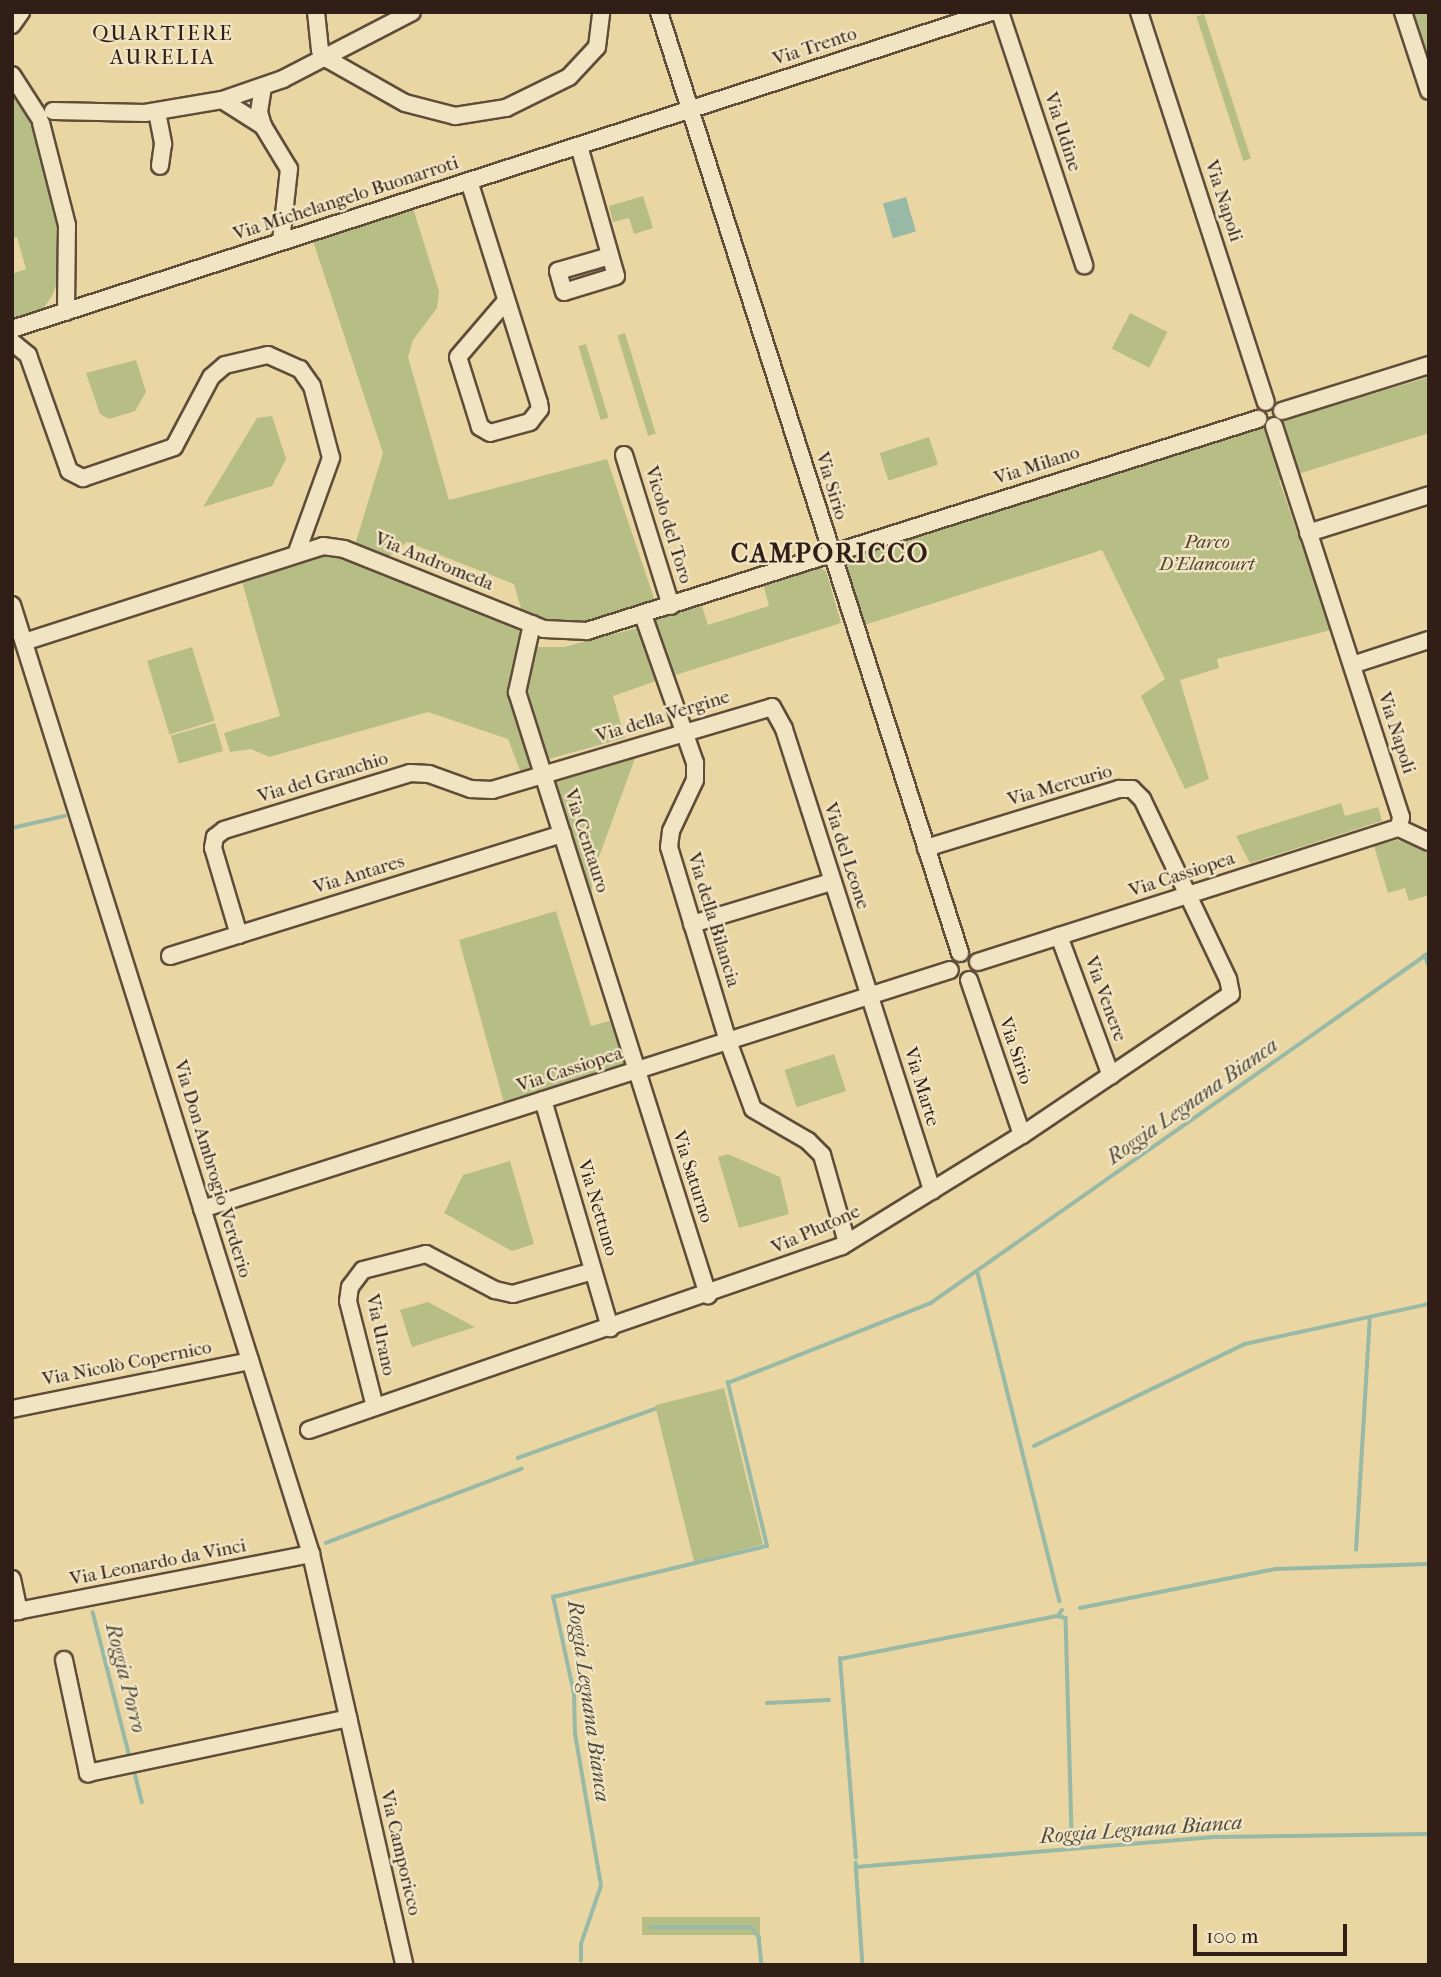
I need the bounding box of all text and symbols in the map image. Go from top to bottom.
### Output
district label: QUARTIERE AURELIA [93,20,233,70]
street label: Via Trento [770,23,860,71]
street label: Via Udine [1039,90,1085,174]
street label: Via Michelangelo Buonarroti [230,152,462,246]
street label: Via Napoli [1199,157,1247,245]
street label: Via Milano [991,441,1083,491]
street label: Via Sirio [810,450,852,522]
street label: Vicolo del Toro [639,464,697,586]
street label: Via Andromeda [371,528,497,596]
park label: Parco D'Elancourt [1159,532,1255,576]
district label: CAMPORICCO [732,538,928,570]
street label: Via della Vergine [593,686,733,748]
street label: Via Napoli [1372,689,1420,777]
street label: Via del Granchio [255,747,391,809]
street label: Via Mercurio [1005,760,1115,812]
street label: Via Centauro [559,786,613,896]
street label: Via del Leone [818,800,874,912]
street label: Via Cassiopea [1126,847,1238,903]
street label: Via Antares [311,850,407,900]
street label: Via della Bilancia [682,850,744,990]
street label: Via Venere [1079,953,1131,1045]
street label: Via Sirio [993,1015,1037,1087]
water label: Roggia Legnana Bianca [1102,1032,1282,1170]
street label: Via Cassiopea [514,1042,626,1098]
street label: Via Marte [898,1045,944,1129]
street label: Via Don Ambrogio Verderio [168,1057,256,1281]
street label: Via Saturno [666,1128,718,1226]
street label: Via Nettuno [572,1157,622,1259]
street label: Via Plutone [768,1200,864,1260]
street label: Via Urano [360,1292,400,1378]
street label: Via Nicolò Copernico [40,1336,214,1392]
street label: Via Leonardo da Vinci [68,1535,248,1591]
water label: Roggia Legnana Bianca [562,1599,616,1803]
water label: Roggia Porro [100,1621,152,1735]
street label: Via Camporicco [375,1788,425,1918]
water label: Roggia Legnana Bianca [1039,1809,1243,1849]
scale bar [1196,1910,1350,1954]
text: 100 m [1206,1924,1259,1948]

